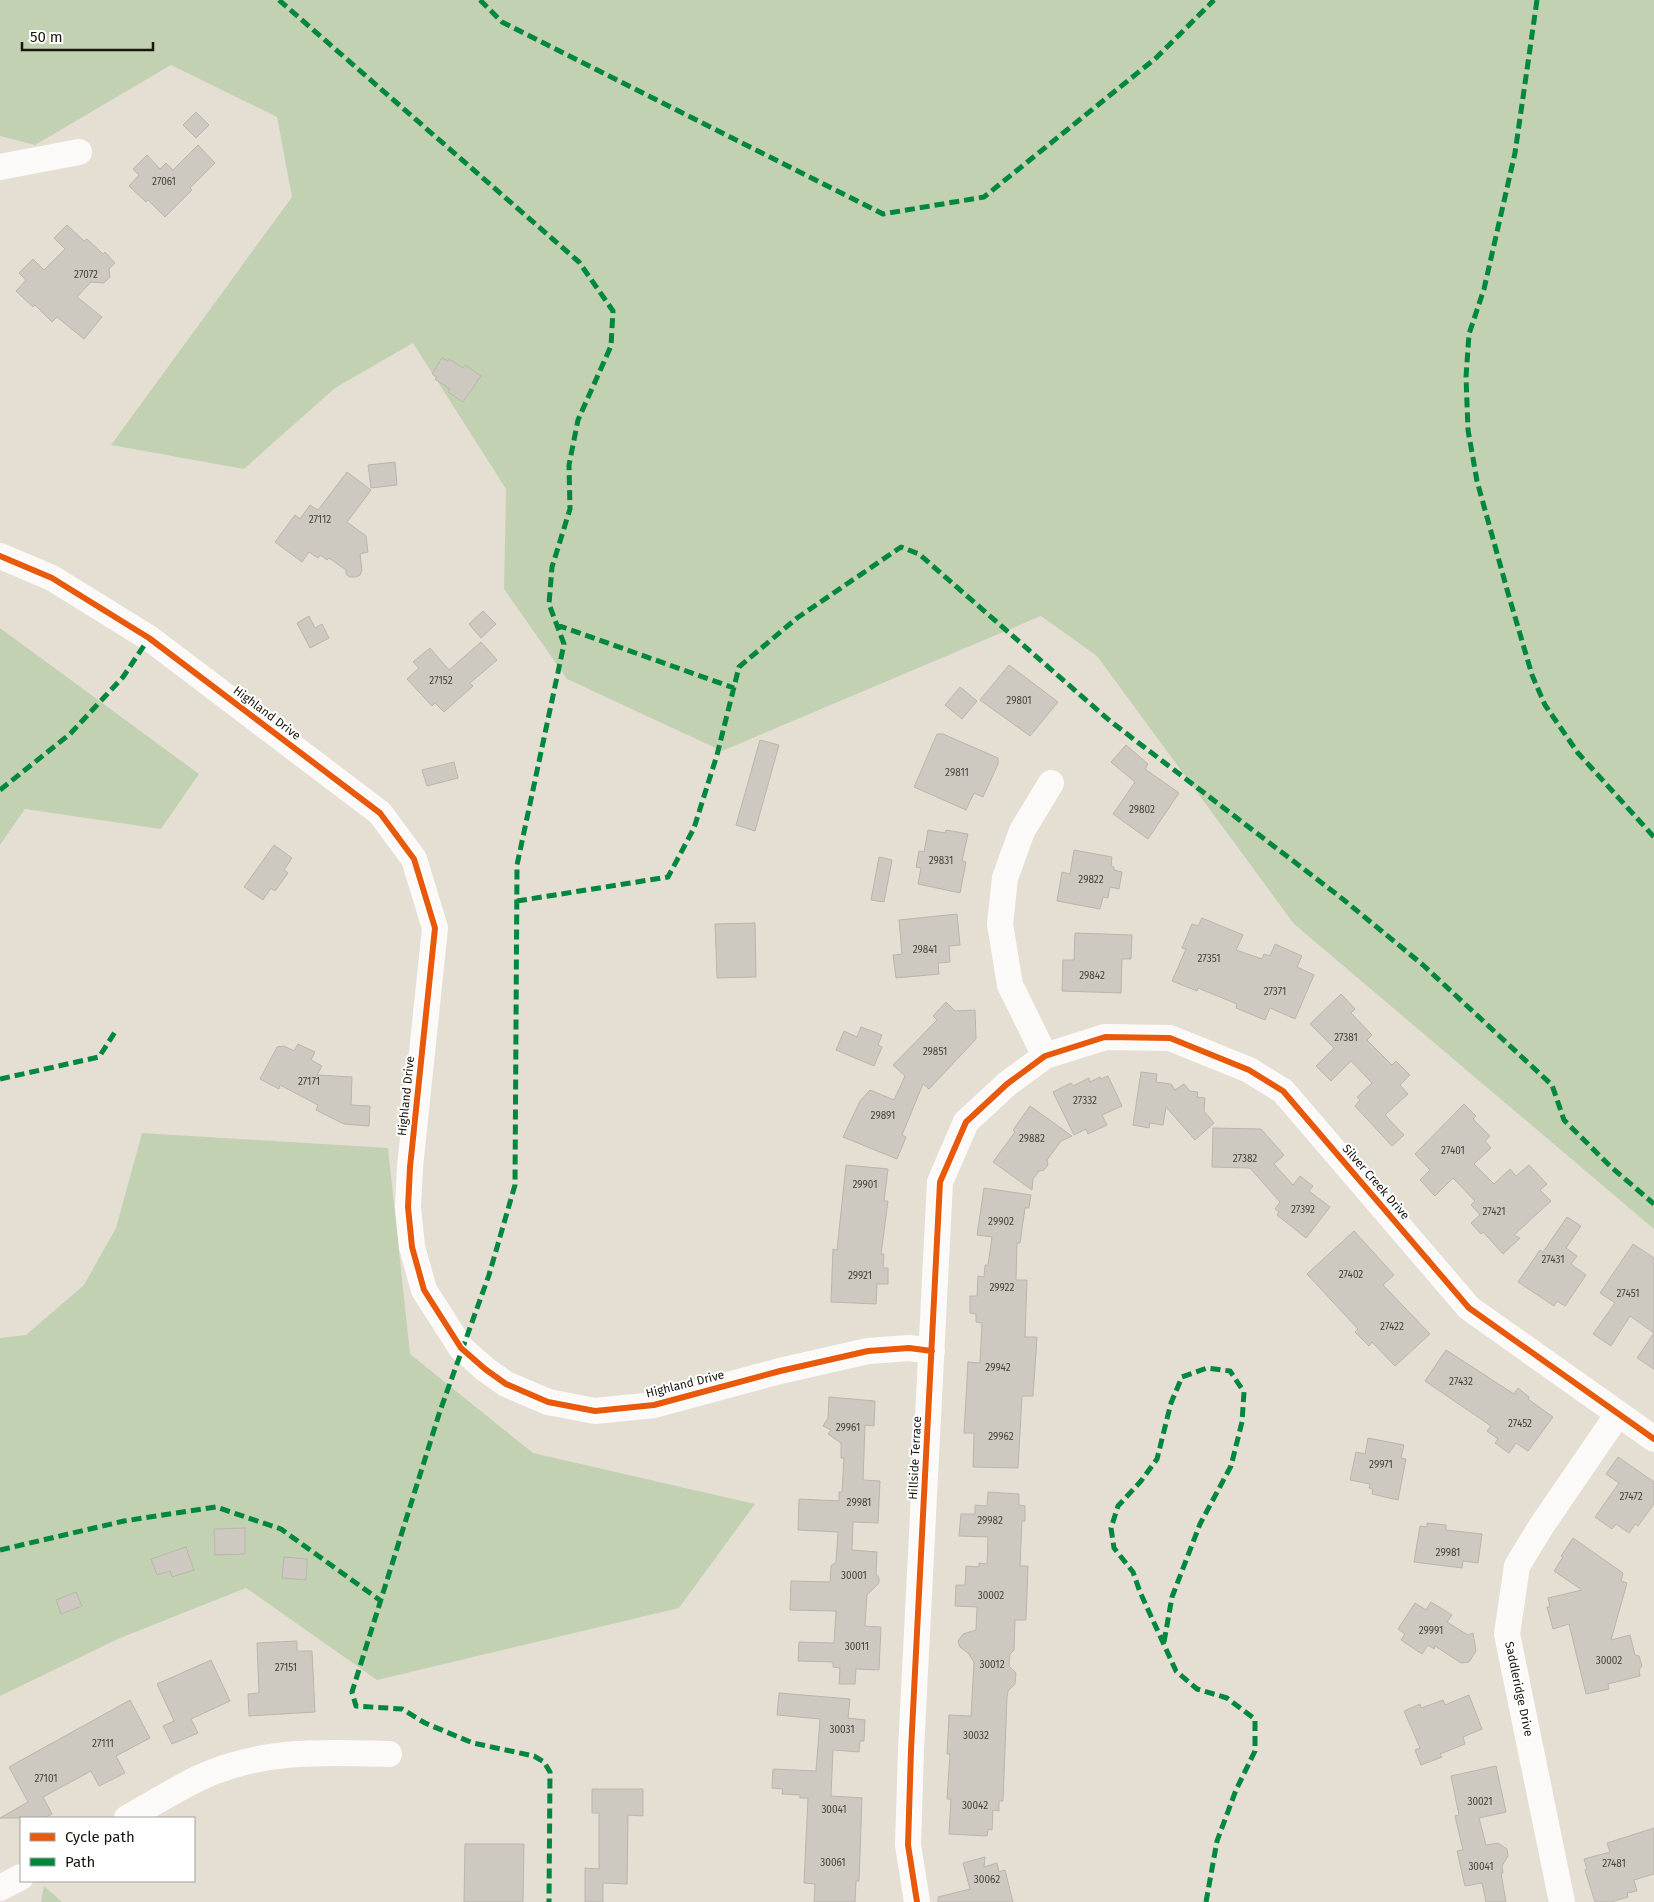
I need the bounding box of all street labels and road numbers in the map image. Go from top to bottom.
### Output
street label: Highland Drive [231,683,303,743]
street label: Highland Drive [395,1055,417,1137]
street label: Silver Creek Drive [1340,1142,1412,1222]
street label: Highland Drive [644,1367,726,1401]
street label: Hillside Terrace [906,1416,924,1500]
street label: Saddleridge Drive [1502,1640,1536,1738]

